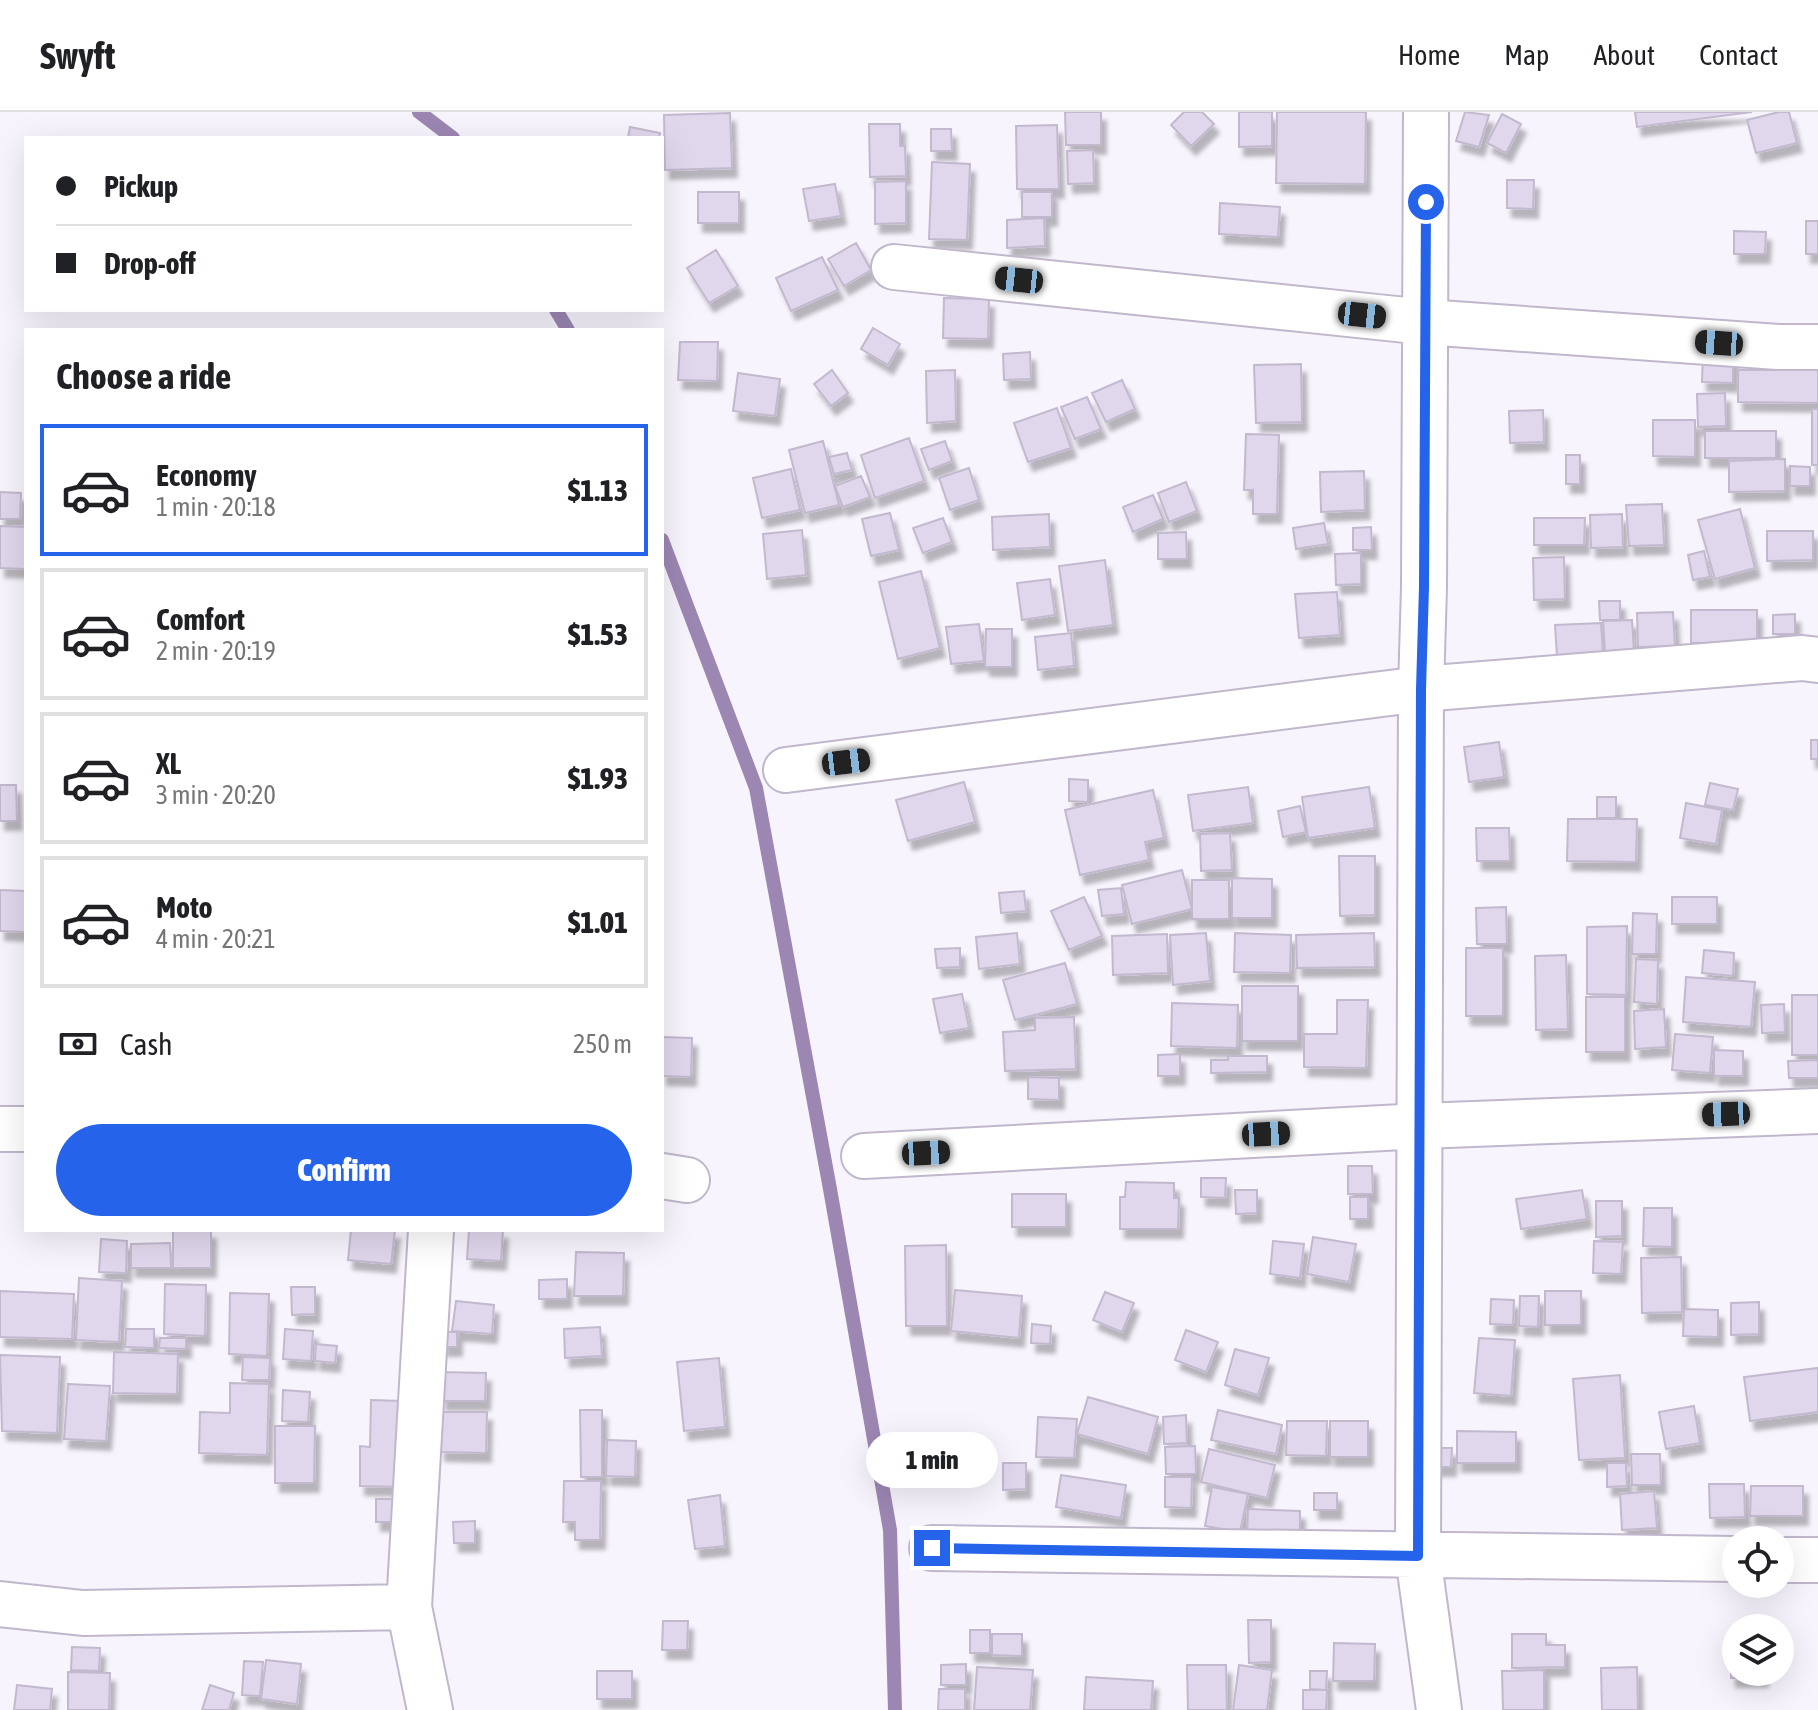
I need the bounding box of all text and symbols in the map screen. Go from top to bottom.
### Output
text: Swyft [40,34,115,77]
text: Home [1398,39,1460,71]
text: Map [1504,39,1549,71]
text: About [1593,39,1655,71]
text: Contact [1699,39,1778,71]
text: Pickup [104,169,178,203]
route start [1408,184,1444,220]
text: Drop-off [104,246,196,280]
car [994,266,1044,294]
car [1337,301,1387,329]
car [1694,329,1744,357]
text: Choose a ride [56,355,231,397]
icon: car [60,454,132,526]
text: Economy [156,458,257,492]
text: $1.13 [568,473,628,507]
text: 1 min · 20:18 [156,492,276,522]
icon: car [60,598,132,670]
text: Comfort [156,602,245,636]
text: $1.53 [568,617,628,651]
text: 2 min · 20:19 [156,636,276,666]
icon: car [60,742,132,814]
text: XL [156,746,181,780]
car [821,747,871,777]
text: $1.93 [568,761,628,795]
text: 3 min · 20:20 [156,780,276,810]
icon: car [60,886,132,958]
text: Moto [156,890,213,924]
text: $1.01 [568,905,628,939]
text: 4 min · 20:21 [156,924,276,954]
icon: cash [56,1022,100,1066]
text: Cash [120,1027,173,1061]
text: 250 m [573,1029,632,1059]
car [1702,1101,1750,1127]
car [1241,1121,1291,1147]
button: Confirm [56,1124,632,1216]
car [901,1140,951,1166]
callout: 1 min [866,1432,998,1488]
text: 1 min [905,1445,959,1475]
map controls [1722,1526,1794,1686]
button: locate [1722,1526,1794,1598]
route end [914,1530,950,1566]
button: layers [1722,1614,1794,1686]

